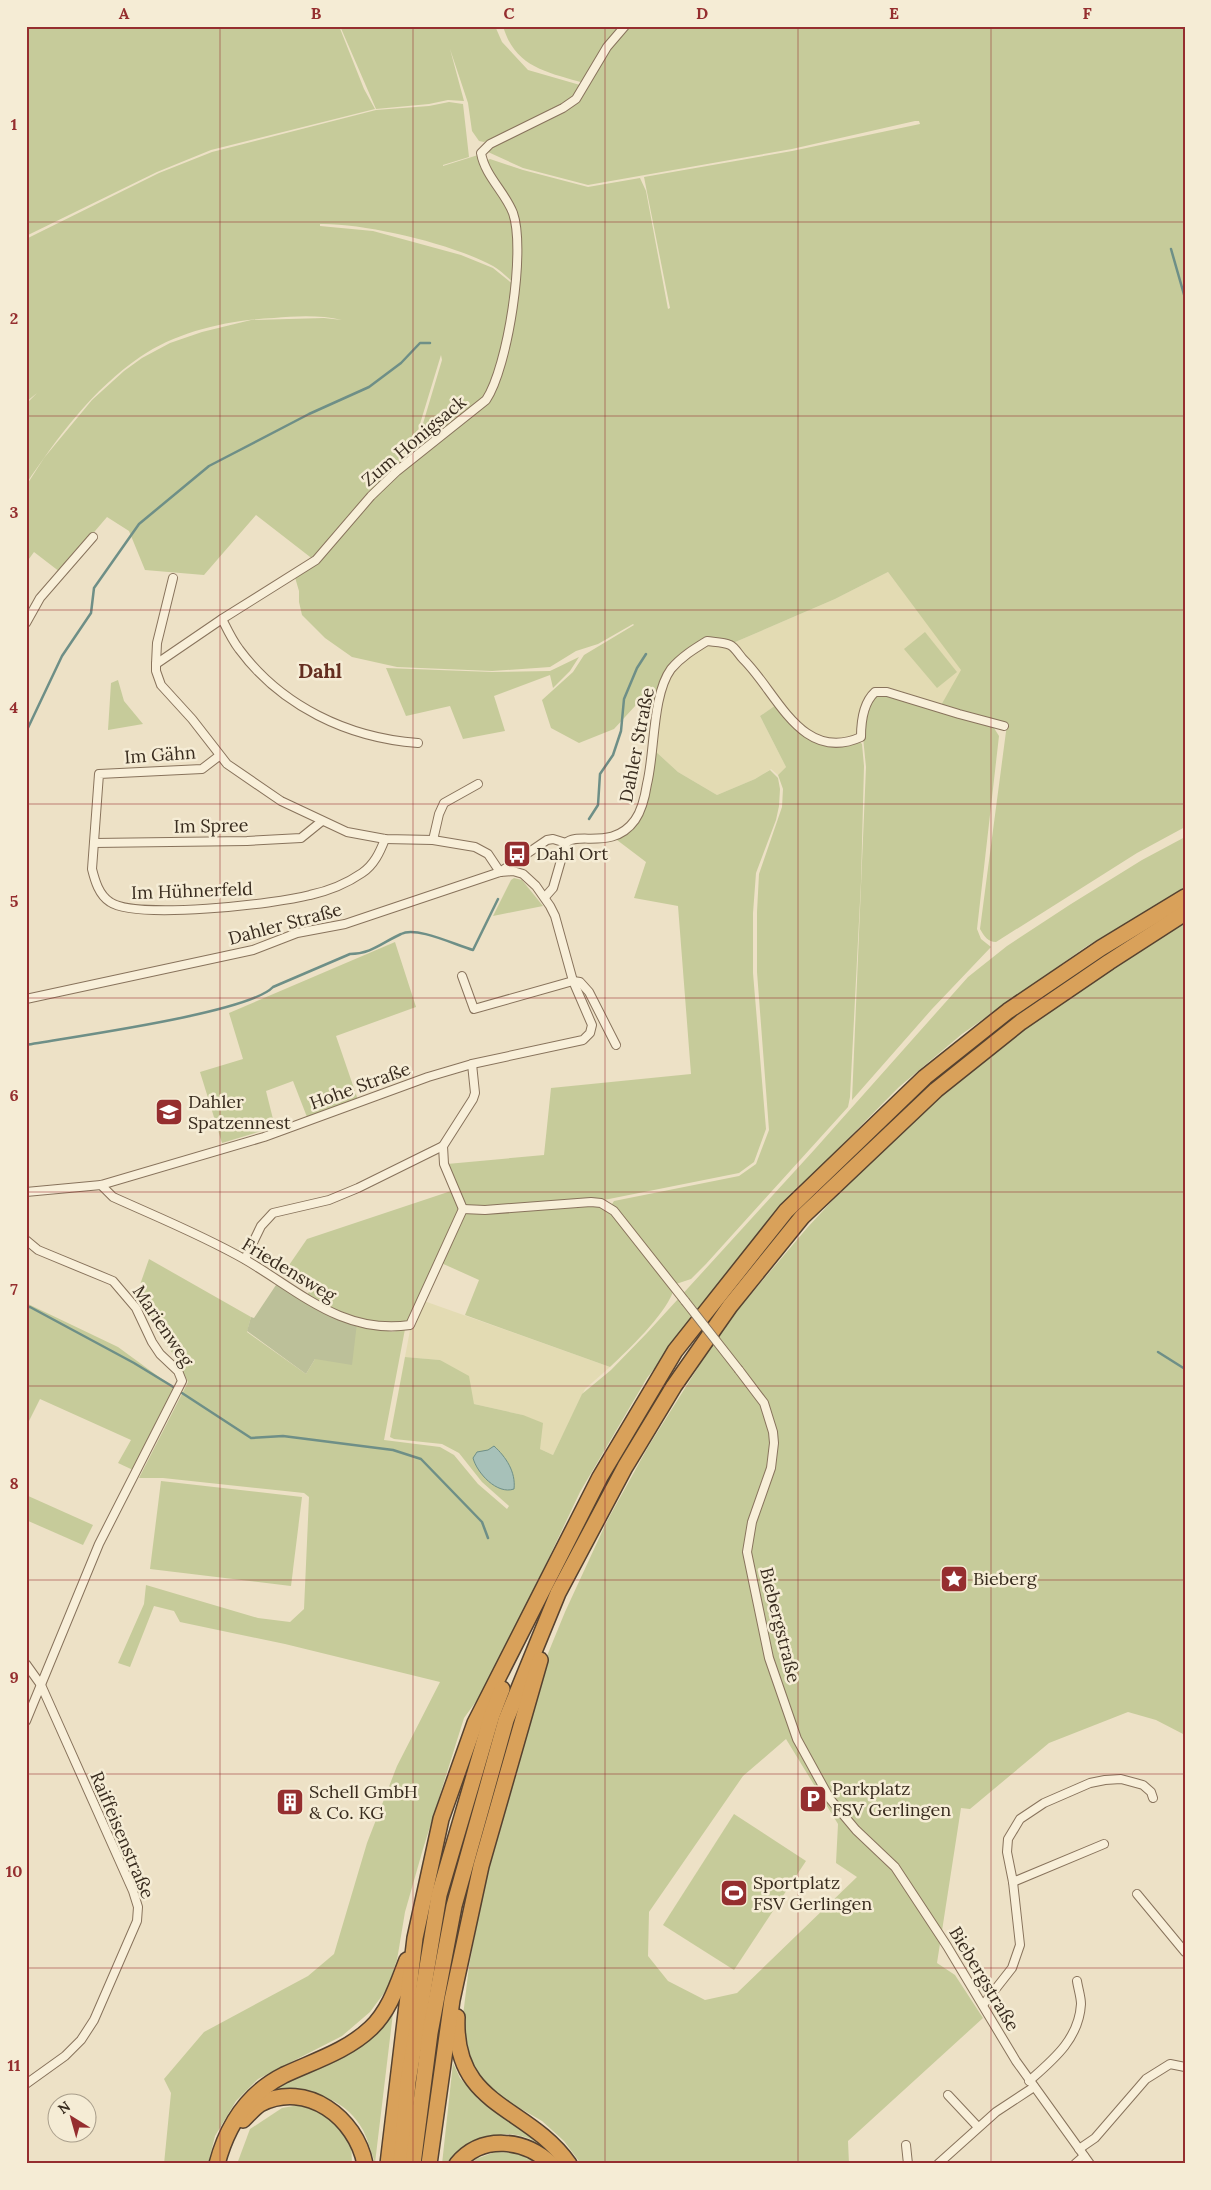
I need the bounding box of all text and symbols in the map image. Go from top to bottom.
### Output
text: A [119,3,130,23]
text: B [311,3,322,23]
text: C [503,3,515,23]
text: D [696,3,708,23]
text: E [889,3,899,23]
text: F [1082,3,1092,23]
text: 1 [11,114,17,134]
text: 2 [10,308,18,328]
street label: Zum Honigsack [357,390,471,491]
text: 3 [10,502,19,522]
district label: Dahl [298,658,342,683]
street label: Dahler Straße [614,685,659,804]
text: 4 [10,697,19,717]
street label: Im Gähn [124,741,196,768]
street label: Im Spree [173,813,249,838]
bus stop icon: Dahl Ort [502,839,532,869]
place label: Dahl Ort [536,842,608,865]
street label: Im Hühnerfeld [131,877,253,904]
text: 5 [10,891,19,911]
street label: Dahler Straße [226,897,344,950]
street label: Hohe Straße [306,1057,414,1114]
text: 6 [9,1085,19,1105]
place label: Dahler Spatzennest [188,1090,291,1134]
school or university icon: Dahler Spatzennest [154,1097,184,1127]
street label: Friedensweg [238,1232,341,1307]
text: 7 [10,1279,18,1299]
street label: Marienweg [128,1281,200,1372]
text: 8 [9,1473,19,1493]
place icon: Bieberg [939,1564,969,1594]
street label: Biebergstraße [755,1565,806,1685]
place label: Bieberg [973,1567,1038,1590]
text: 9 [9,1667,19,1687]
street label: Raiffeisenstraße [85,1768,160,1902]
place label: Parkplatz FSV Gerlingen [832,1777,951,1821]
place label: Schell GmbH & Co. KG [309,1780,418,1824]
parking icon: Parkplatz FSV Gerlingen [798,1784,828,1814]
building icon: Schell GmbH & Co. KG [275,1787,305,1817]
text: 10 [6,1861,22,1881]
place label: Sportplatz FSV Gerlingen [753,1871,872,1915]
sports icon: Sportplatz FSV Gerlingen [719,1878,749,1908]
street label: Biebergstraße [944,1922,1025,2035]
text: 11 [8,2055,21,2075]
north arrow [48,2092,98,2142]
text: N [54,2097,74,2118]

